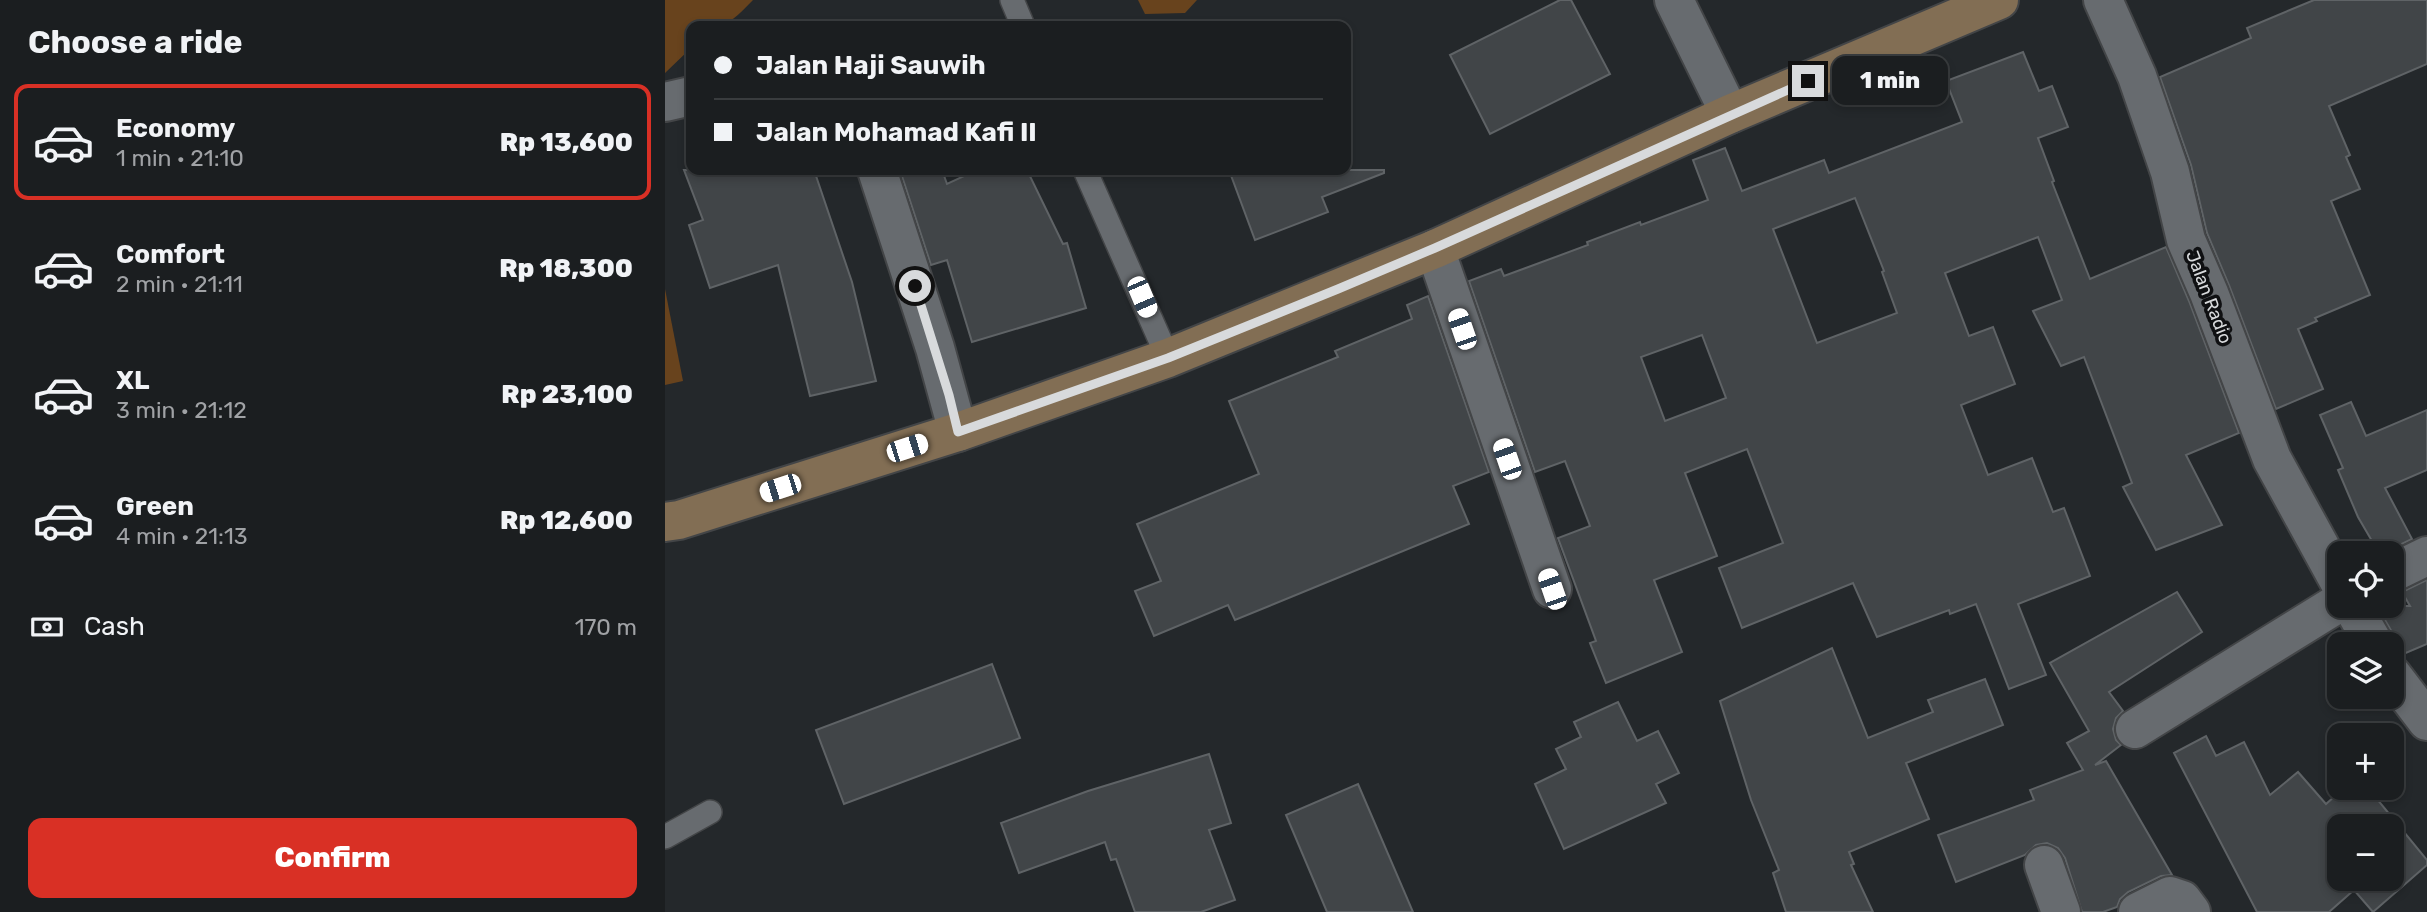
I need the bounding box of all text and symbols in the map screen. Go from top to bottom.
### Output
text: Choose a ride [28,23,242,61]
text: Jalan Haji Sauwih [756,50,986,81]
callout: 1 min [1833,56,1948,106]
route end [1792,65,1824,97]
text: 1 min [1860,66,1920,94]
icon: car [32,111,95,174]
text: Economy [116,113,235,144]
text: Jalan Mohamad Kafi II [756,117,1037,148]
text: Rp 13,600 [500,127,633,158]
text: 1 min · 21:10 [116,144,244,172]
icon: car [32,237,95,300]
text: Comfort [116,239,225,270]
street label: Jalan Radio [2181,247,2237,347]
text: Rp 18,300 [499,253,633,284]
text: 2 min · 21:11 [116,270,243,298]
route start [899,270,931,302]
car [1125,274,1160,320]
car [1446,306,1479,352]
icon: car [32,363,95,426]
text: XL [116,365,149,396]
text: Rp 23,100 [501,379,633,410]
text: 3 min · 21:12 [116,396,247,424]
car [884,432,931,464]
car [1491,436,1524,482]
car [757,472,804,504]
icon: car [32,489,95,552]
text: Green [116,491,194,522]
text: Rp 12,600 [500,505,633,536]
text: 4 min · 21:13 [116,522,248,550]
map controls [2327,541,2404,891]
button: locate [2327,541,2404,618]
car [1536,566,1569,612]
icon: cash [28,608,66,646]
text: Cash [84,611,145,642]
text: 170 m [575,613,637,641]
button: layers [2327,632,2404,709]
button: + [2327,723,2404,800]
button: − [2327,814,2404,891]
button: Confirm [28,818,637,898]

